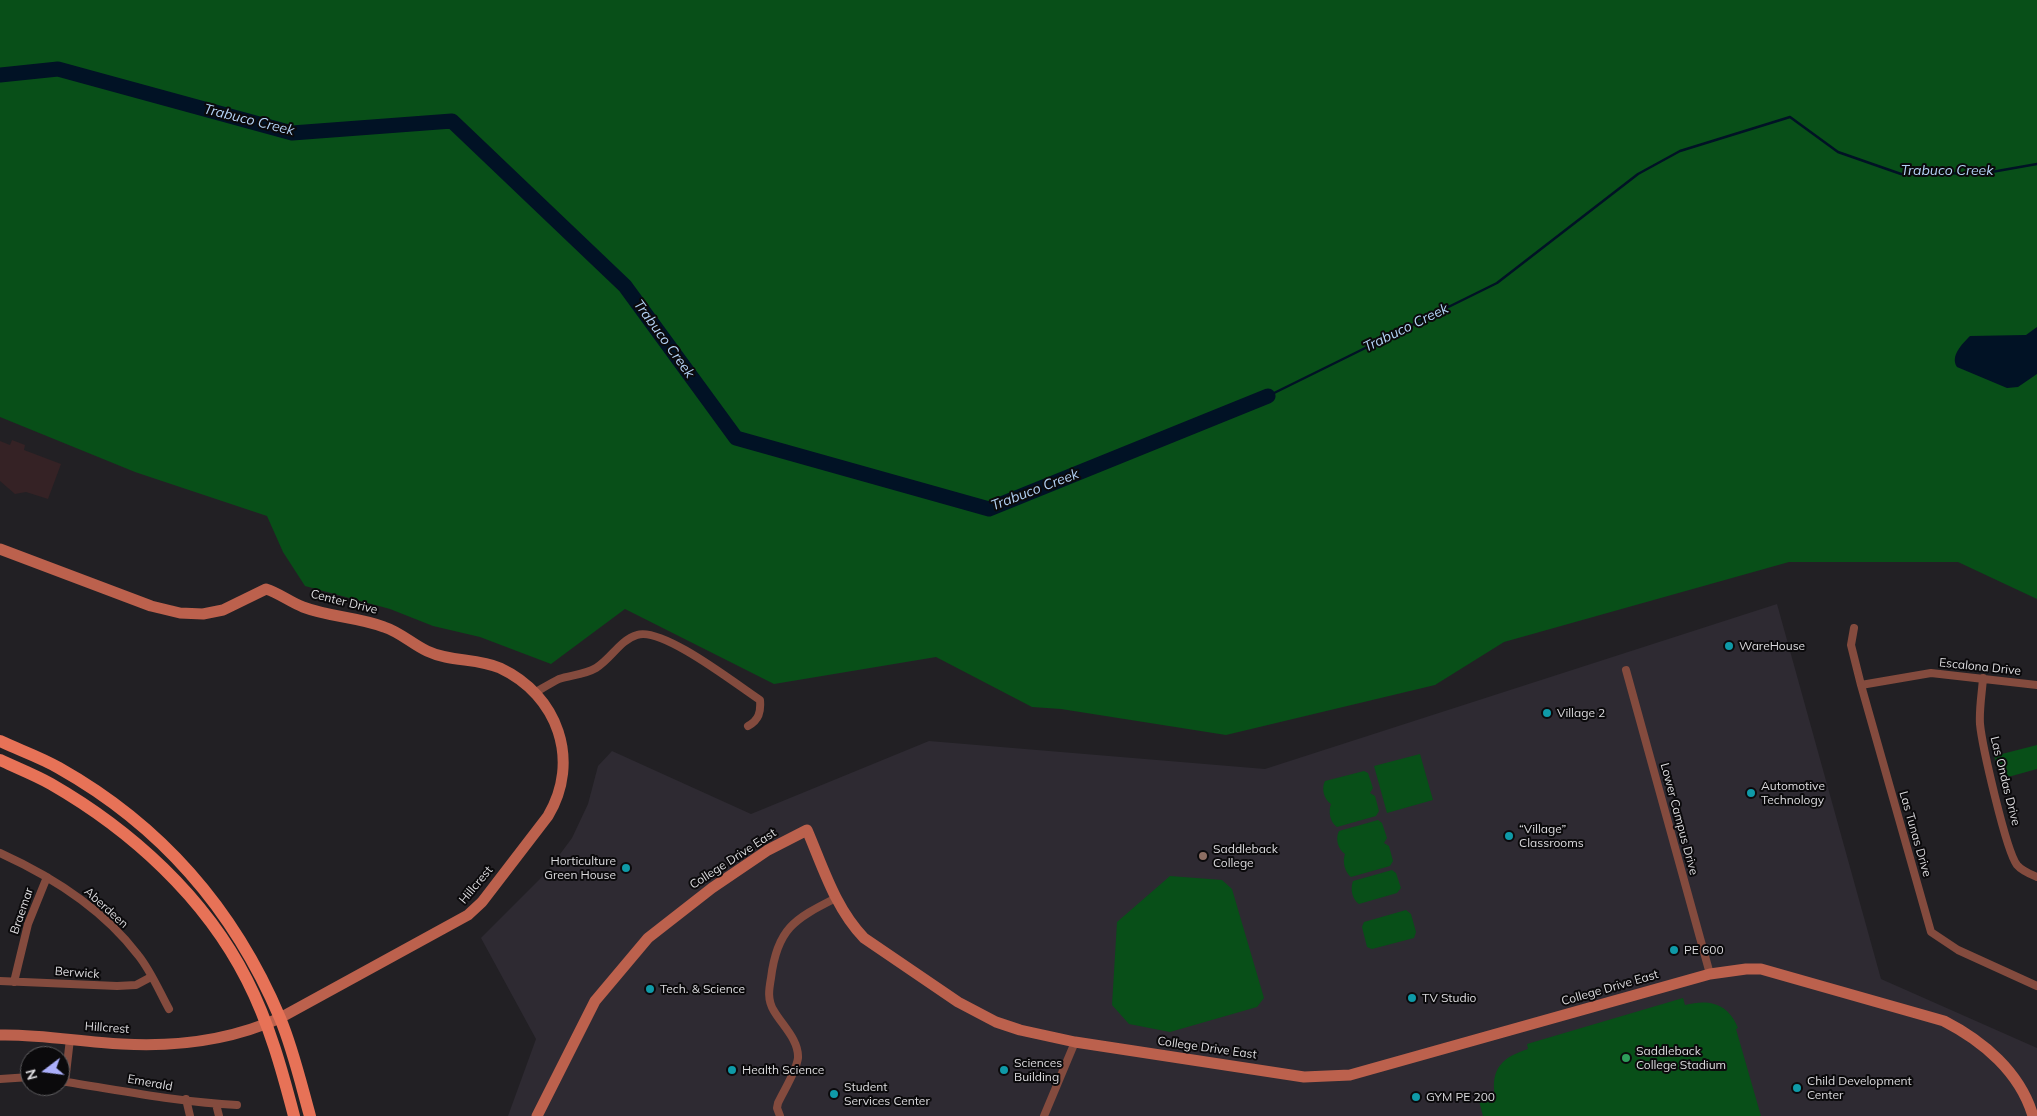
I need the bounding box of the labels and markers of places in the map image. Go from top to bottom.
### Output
place label: WareHouse [1739,639,1805,653]
marker: WareHouse [1723,640,1735,652]
place label: Village 2 [1557,706,1605,720]
marker: Village 2 [1541,707,1553,719]
place label: Automotive Technology [1761,779,1825,807]
marker: Automotive Technology [1745,787,1757,799]
place label: “Village” Classrooms [1519,822,1584,850]
marker: “Village” Classrooms [1503,830,1515,842]
place label: Saddleback College [1213,842,1278,870]
marker: Saddleback College [1197,850,1209,862]
place label: Horticulture Green House [544,854,616,882]
marker: Horticulture Green House [620,862,632,874]
place label: PE 600 [1684,943,1724,957]
marker: PE 600 [1668,944,1680,956]
place label: Tech. & Science [660,982,745,996]
marker: Tech. & Science [644,983,656,995]
place label: TV Studio [1422,991,1476,1005]
marker: TV Studio [1406,992,1418,1004]
place label: Saddleback College Stadium [1636,1044,1726,1072]
marker: Saddleback College Stadium [1620,1052,1632,1064]
place label: Sciences Building [1014,1056,1062,1084]
place label: Health Science [742,1063,824,1077]
marker: Health Science [726,1064,738,1076]
marker: Sciences Building [998,1064,1010,1076]
place label: Child Development Center [1807,1074,1912,1102]
place label: Student Services Center [844,1080,930,1108]
marker: Child Development Center [1791,1082,1803,1094]
marker: Student Services Center [828,1088,840,1100]
place label: GYM PE 200 [1426,1090,1495,1104]
marker: GYM PE 200 [1410,1091,1422,1103]

